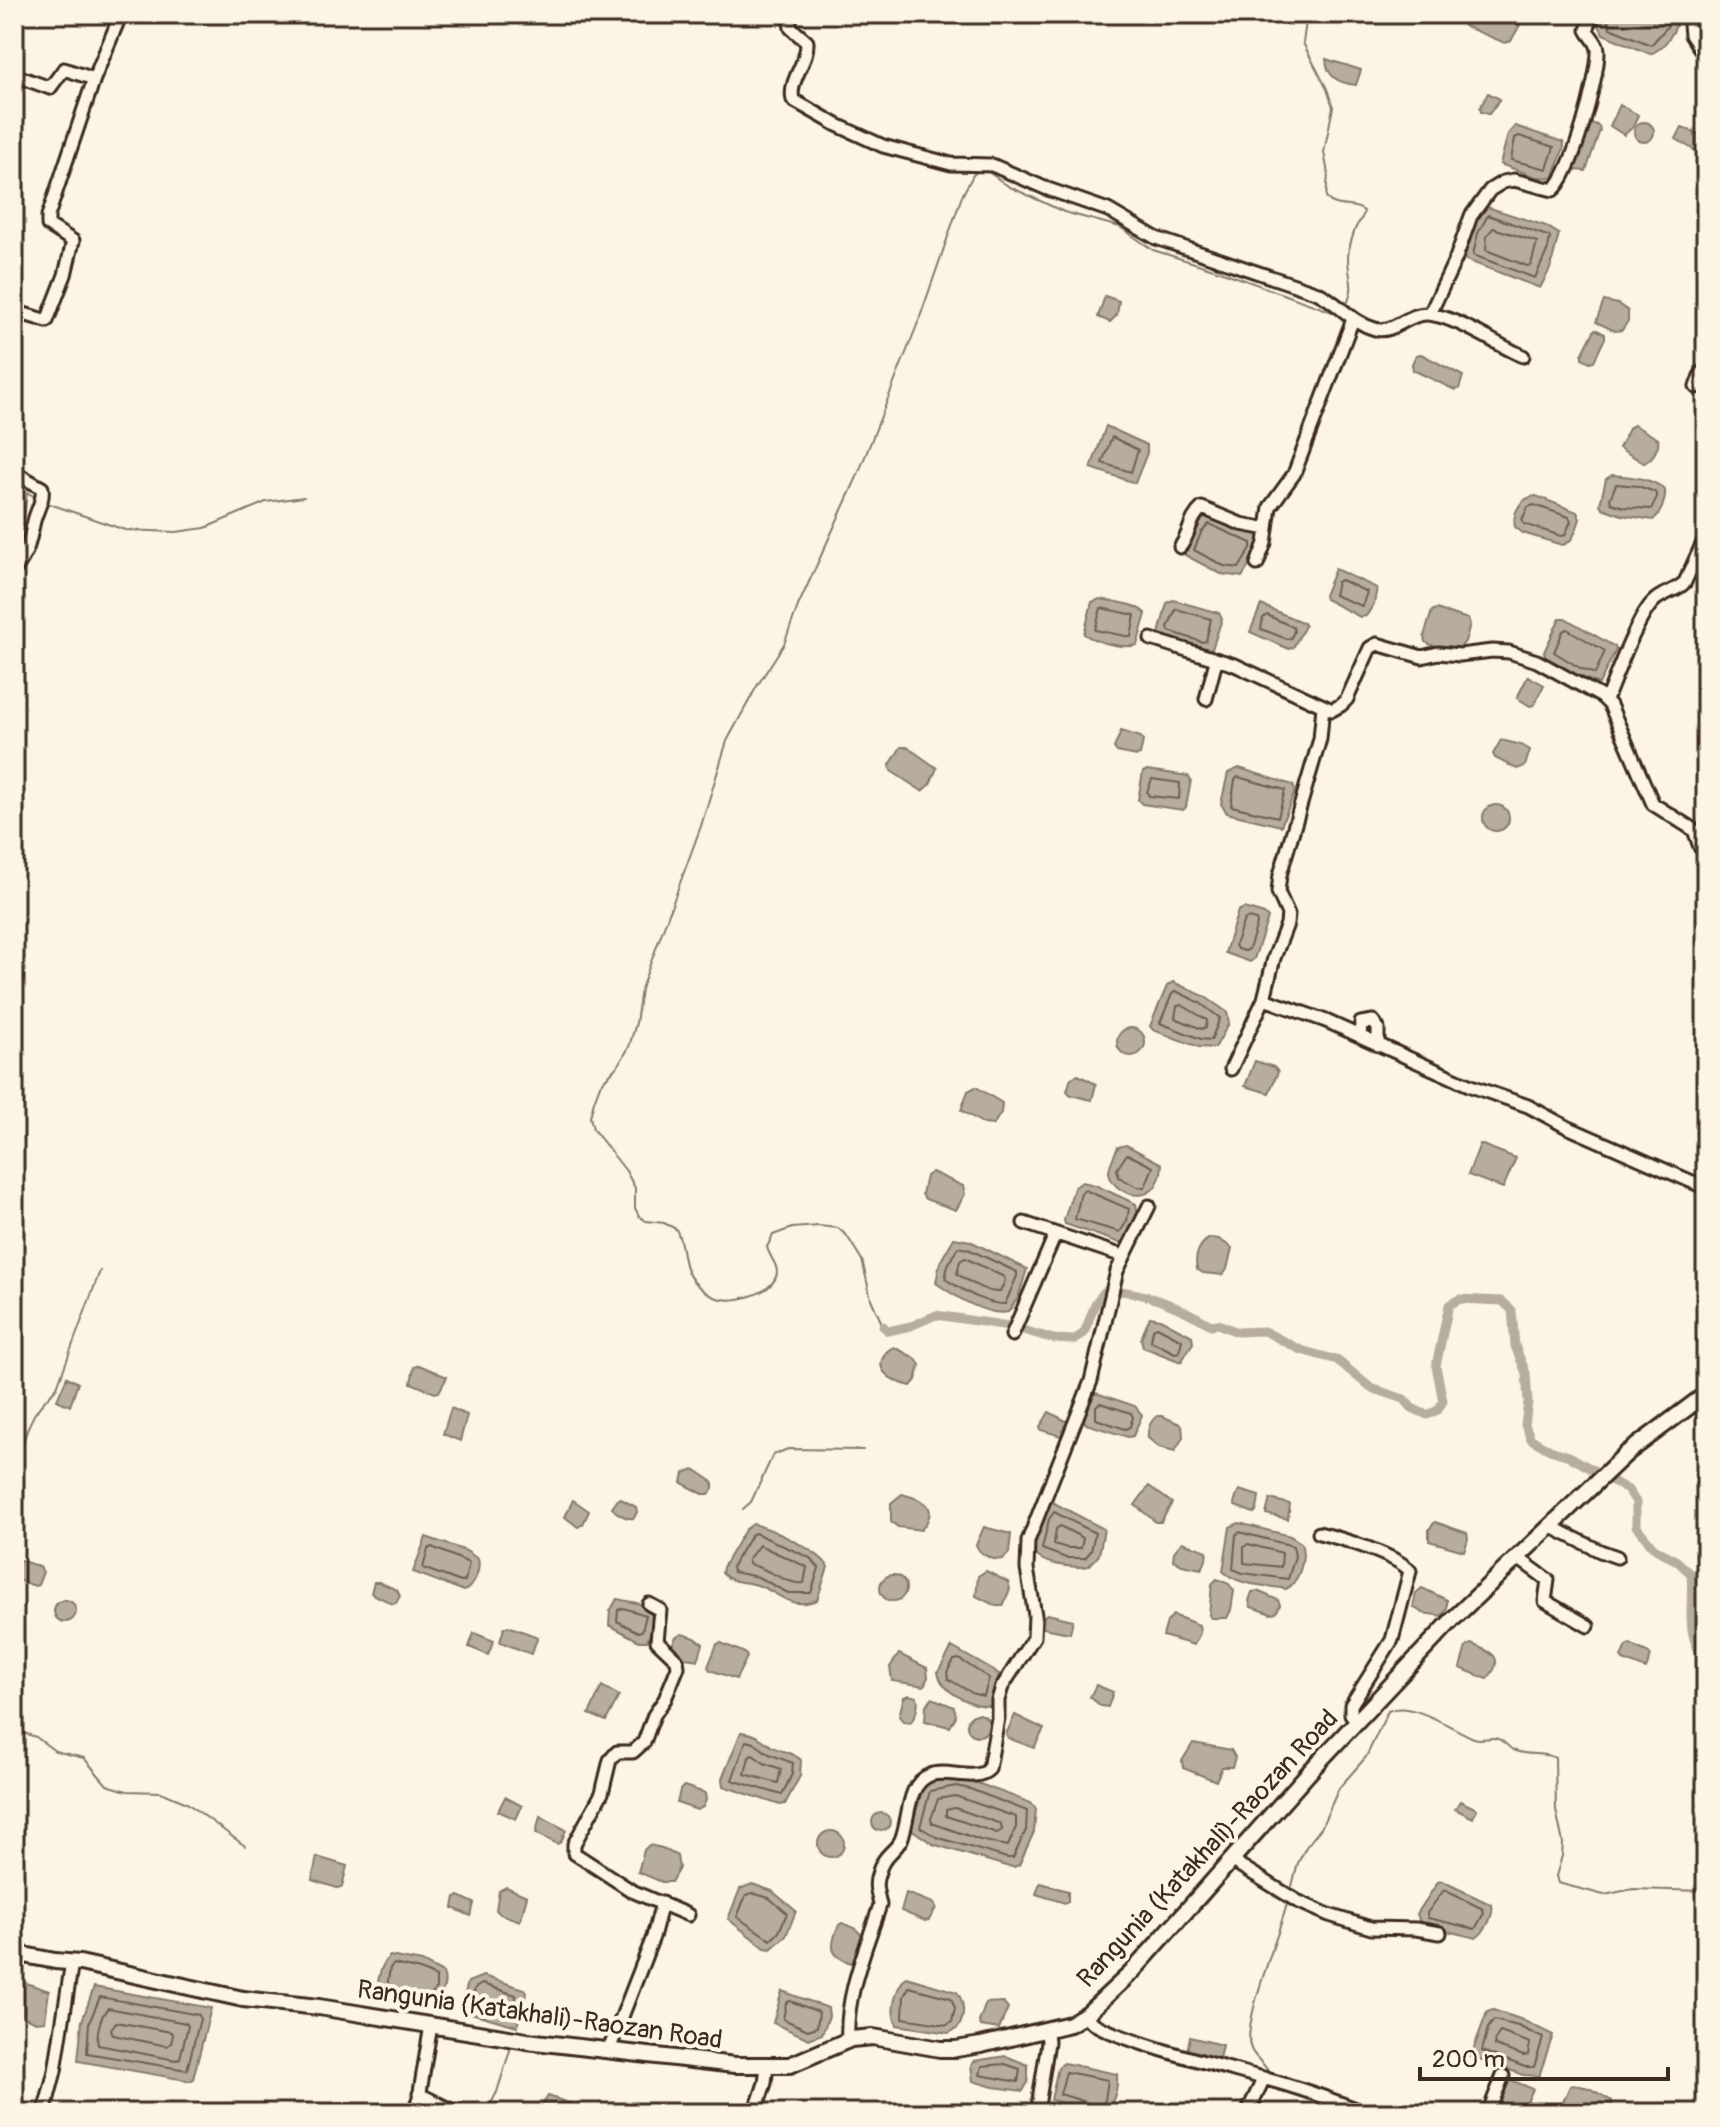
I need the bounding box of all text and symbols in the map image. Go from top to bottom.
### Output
street label: Rangunia (Katakhali)-Raozan Road [1070,1703,1345,1994]
street label: Rangunia (Katakhali)-Raozan Road [355,1974,725,2056]
scale bar [1420,2031,1668,2081]
text: 200 m [1432,2045,1505,2074]

